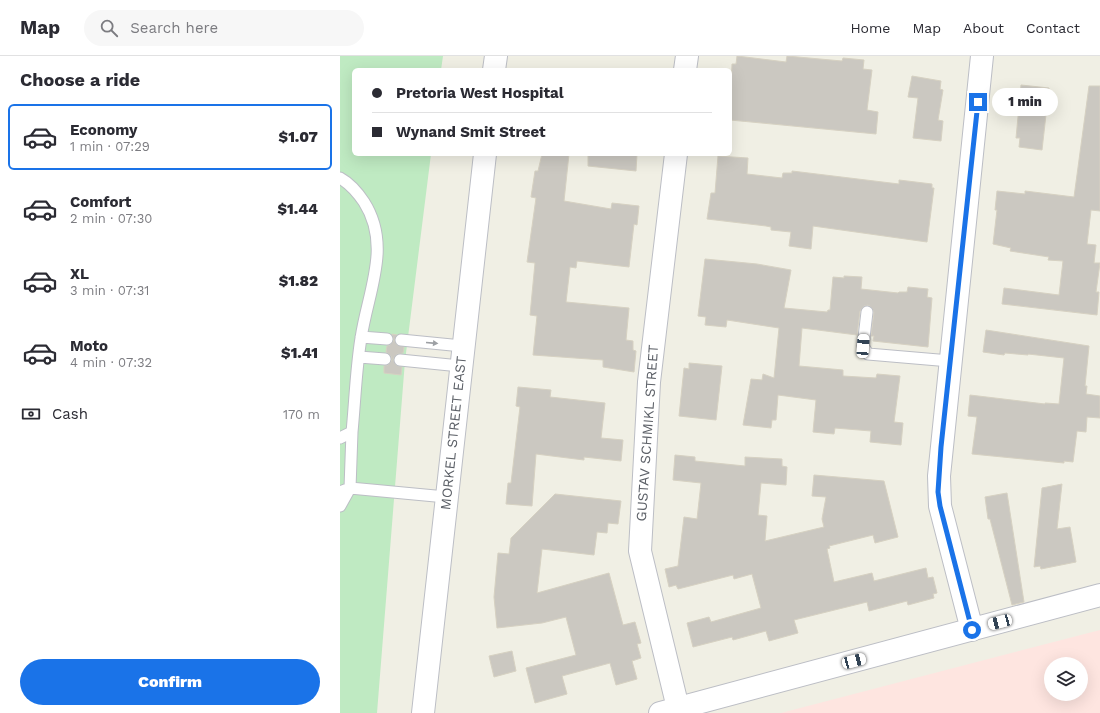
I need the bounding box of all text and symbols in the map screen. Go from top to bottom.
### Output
search box [84,10,364,46]
text: Map [20,16,60,39]
icon: search [98,17,120,39]
text: Search here [130,19,218,37]
text: Home [850,20,890,36]
text: Map [912,20,941,36]
text: About [963,20,1004,36]
text: Contact [1026,20,1080,36]
text: Choose a ride [20,69,140,90]
text: Pretoria West Hospital [396,84,564,102]
callout: 1 min [992,88,1058,116]
route end [969,93,987,111]
text: 1 min [1008,94,1042,109]
icon: car [22,119,58,155]
text: Economy [70,121,137,139]
text: Wynand Smit Street [396,123,546,141]
text: $1.07 [278,128,318,146]
text: 1 min · 07:29 [70,139,150,154]
icon: car [22,191,58,227]
text: Comfort [70,193,131,211]
text: $1.44 [277,200,318,218]
text: 2 min · 07:30 [70,211,152,226]
icon: car [22,263,58,299]
text: XL [70,265,89,283]
text: $1.82 [279,272,318,290]
text: 3 min · 07:31 [70,283,149,298]
car [856,334,870,358]
icon: car [22,335,58,371]
text: Moto [70,337,108,355]
one-way arrow [426,340,438,347]
text: $1.41 [281,344,318,362]
street label: GUSTAV SCHMIKL STREET [633,344,661,522]
text: 4 min · 07:32 [70,355,152,370]
street label: MORKEL STREET EAST [437,355,469,511]
icon: cash [20,403,42,425]
text: Cash [52,405,88,423]
text: 170 m [283,407,320,422]
car [987,613,1013,631]
route start [963,621,981,639]
car [841,652,867,670]
map controls [1044,657,1088,701]
button: layers [1044,657,1088,701]
button: Confirm [20,659,320,705]

